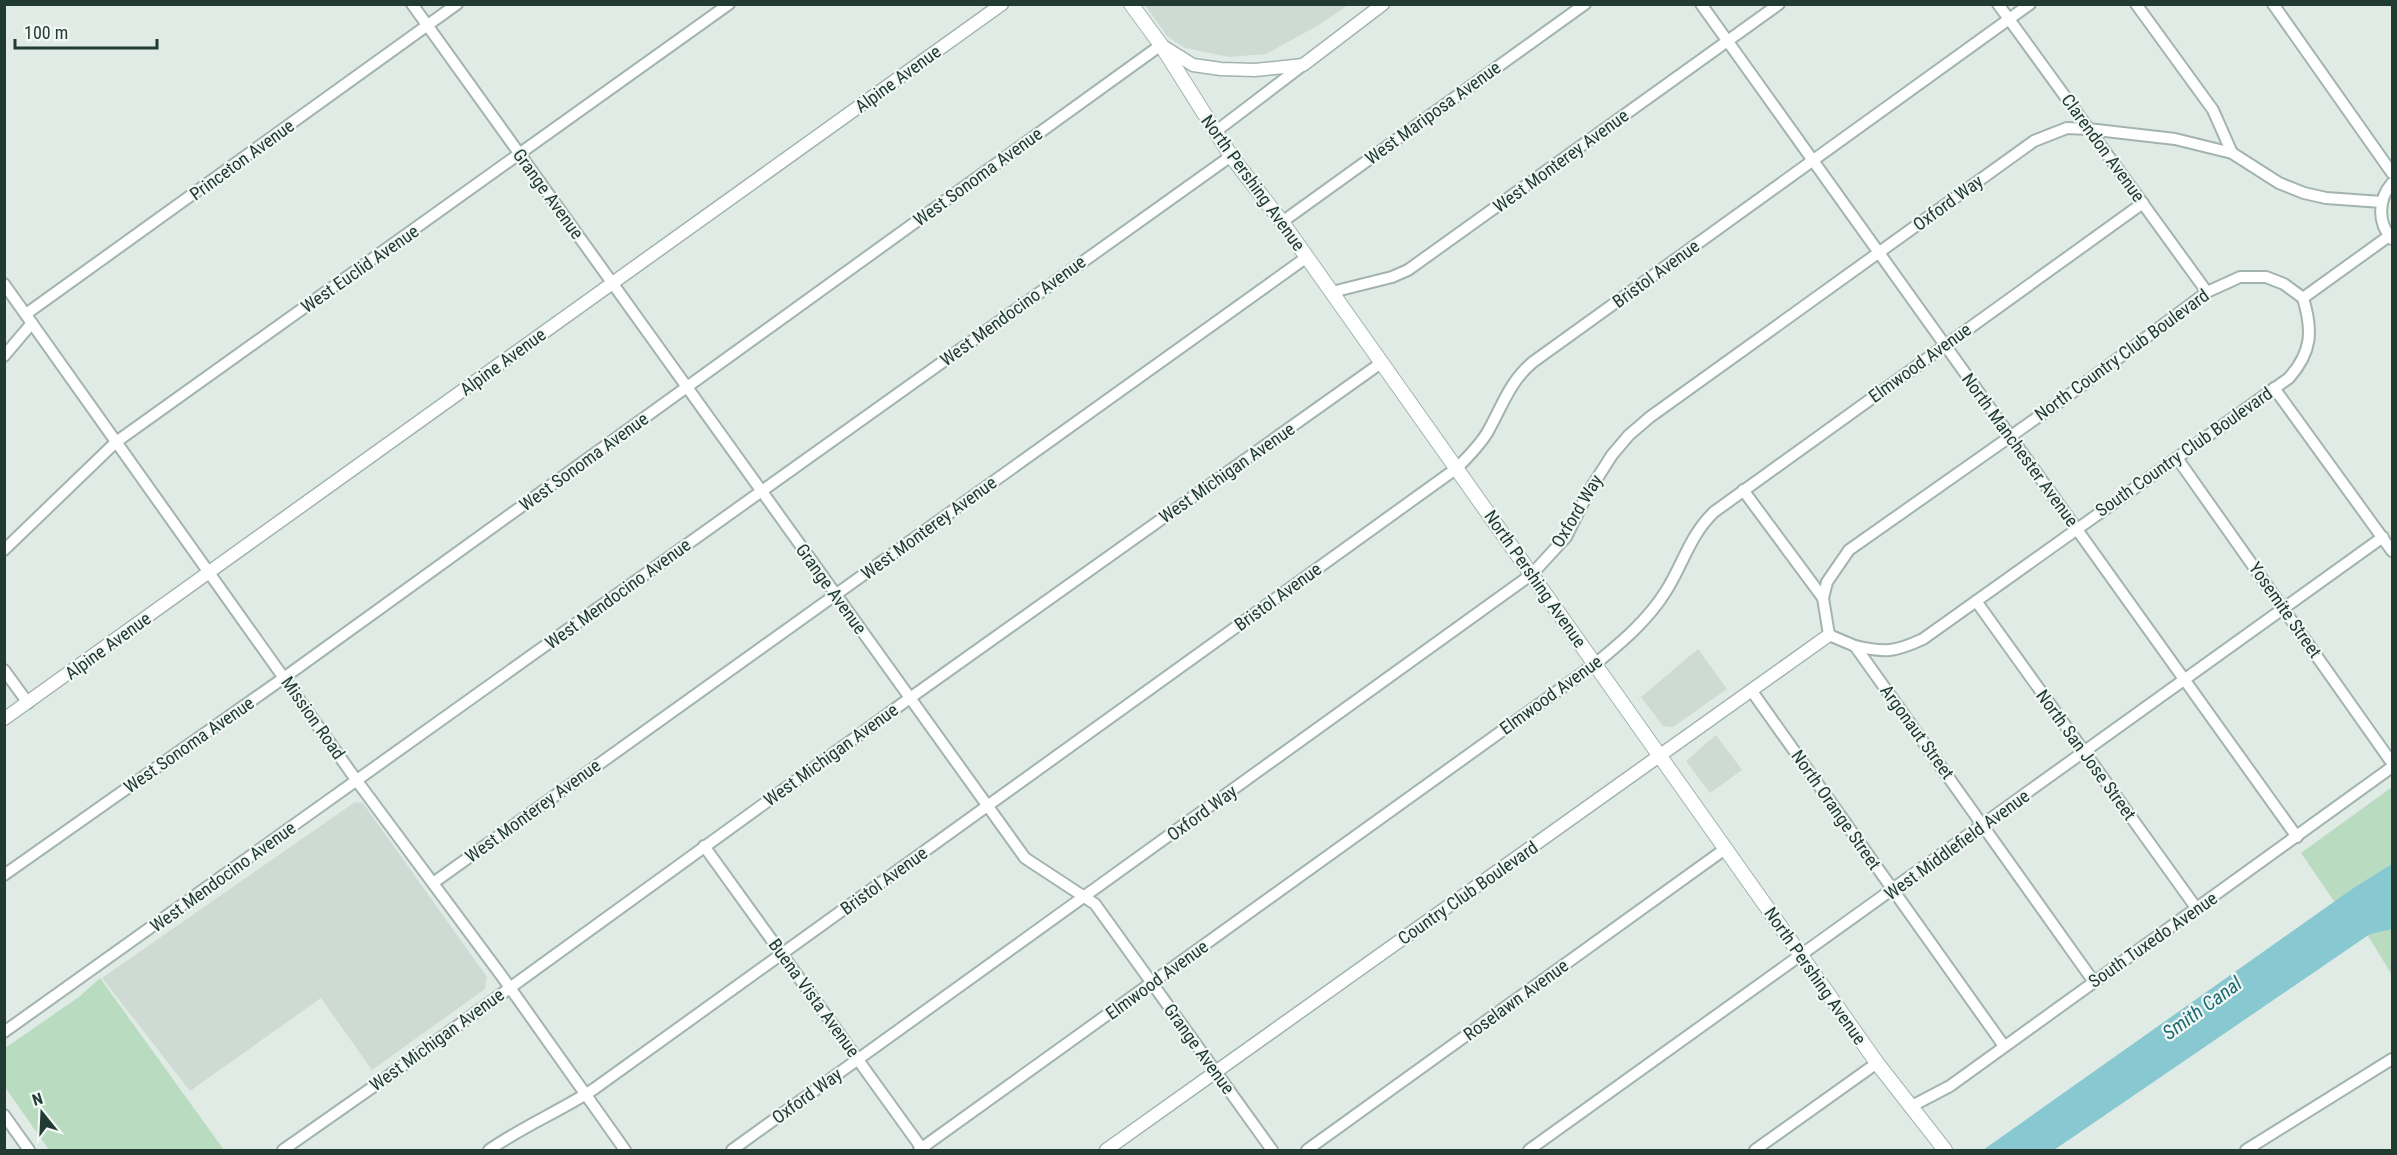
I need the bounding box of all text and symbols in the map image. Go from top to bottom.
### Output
scale bar [15,12,158,50]
text: 100 m [24,22,68,43]
street label: Alpine Avenue [851,41,945,117]
street label: West Mariposa Avenue [1361,56,1504,169]
street label: Clarendon Avenue [2057,90,2150,206]
street label: West Monterey Avenue [1489,105,1632,217]
street label: North Pershing Avenue [1197,111,1310,255]
street label: Princeton Avenue [185,115,298,205]
street label: West Sonoma Avenue [909,123,1046,230]
street label: Grange Avenue [509,145,588,243]
street label: Oxford Way [1909,170,1987,235]
street label: West Euclid Avenue [297,220,422,317]
street label: Bristol Avenue [1608,235,1703,312]
street label: West Mendocino Avenue [936,251,1089,370]
street label: North Country Club Boulevard [2031,284,2213,425]
street label: Elmwood Avenue [1864,318,1975,407]
street label: Alpine Avenue [456,324,550,400]
street label: North Manchester Avenue [1958,369,2083,530]
street label: South Country Club Boulevard [2091,382,2276,521]
street label: West Sonoma Avenue [515,408,652,515]
street label: West Michigan Avenue [1155,418,1299,527]
street label: Oxford Way [1547,470,1607,551]
street label: West Monterey Avenue [857,472,1000,584]
street label: North Pershing Avenue [1480,506,1591,651]
street label: West Mendocino Avenue [541,534,694,653]
street label: Grange Avenue [792,540,871,638]
street label: Bristol Avenue [1230,558,1325,635]
street label: Yosemite Street [2245,558,2326,662]
street label: Alpine Avenue [61,608,155,684]
street label: Elmwood Avenue [1495,650,1606,739]
street label: Mission Road [277,672,350,763]
street label: Argonaut Street [1876,681,1959,783]
street label: North San Jose Street [2032,686,2141,824]
street label: West Sonoma Avenue [120,692,258,797]
street label: West Michigan Avenue [760,699,902,810]
street label: North Orange Street [1787,746,1886,874]
street label: West Monterey Avenue [461,755,604,867]
street label: Oxford Way [1163,780,1241,845]
street label: West Middlefield Avenue [1880,785,2033,904]
street label: West Mendocino Avenue [146,817,299,936]
street label: Country Club Boulevard [1394,836,1542,949]
street label: Bristol Avenue [836,842,931,919]
street label: South Tuxedo Avenue [2084,887,2221,992]
street label: North Pershing Avenue [1760,903,1871,1048]
street label: Buena Vista Avenue [765,935,864,1061]
street label: Elmwood Avenue [1101,935,1212,1024]
street label: Roselawn Avenue [1459,955,1572,1045]
water label: Smith Canal [2158,971,2247,1045]
street label: West Michigan Avenue [366,984,508,1095]
street label: Grange Avenue [1160,1000,1239,1098]
street label: Oxford Way [768,1063,846,1128]
north arrow [12,1083,72,1143]
text: N [30,1089,45,1110]

